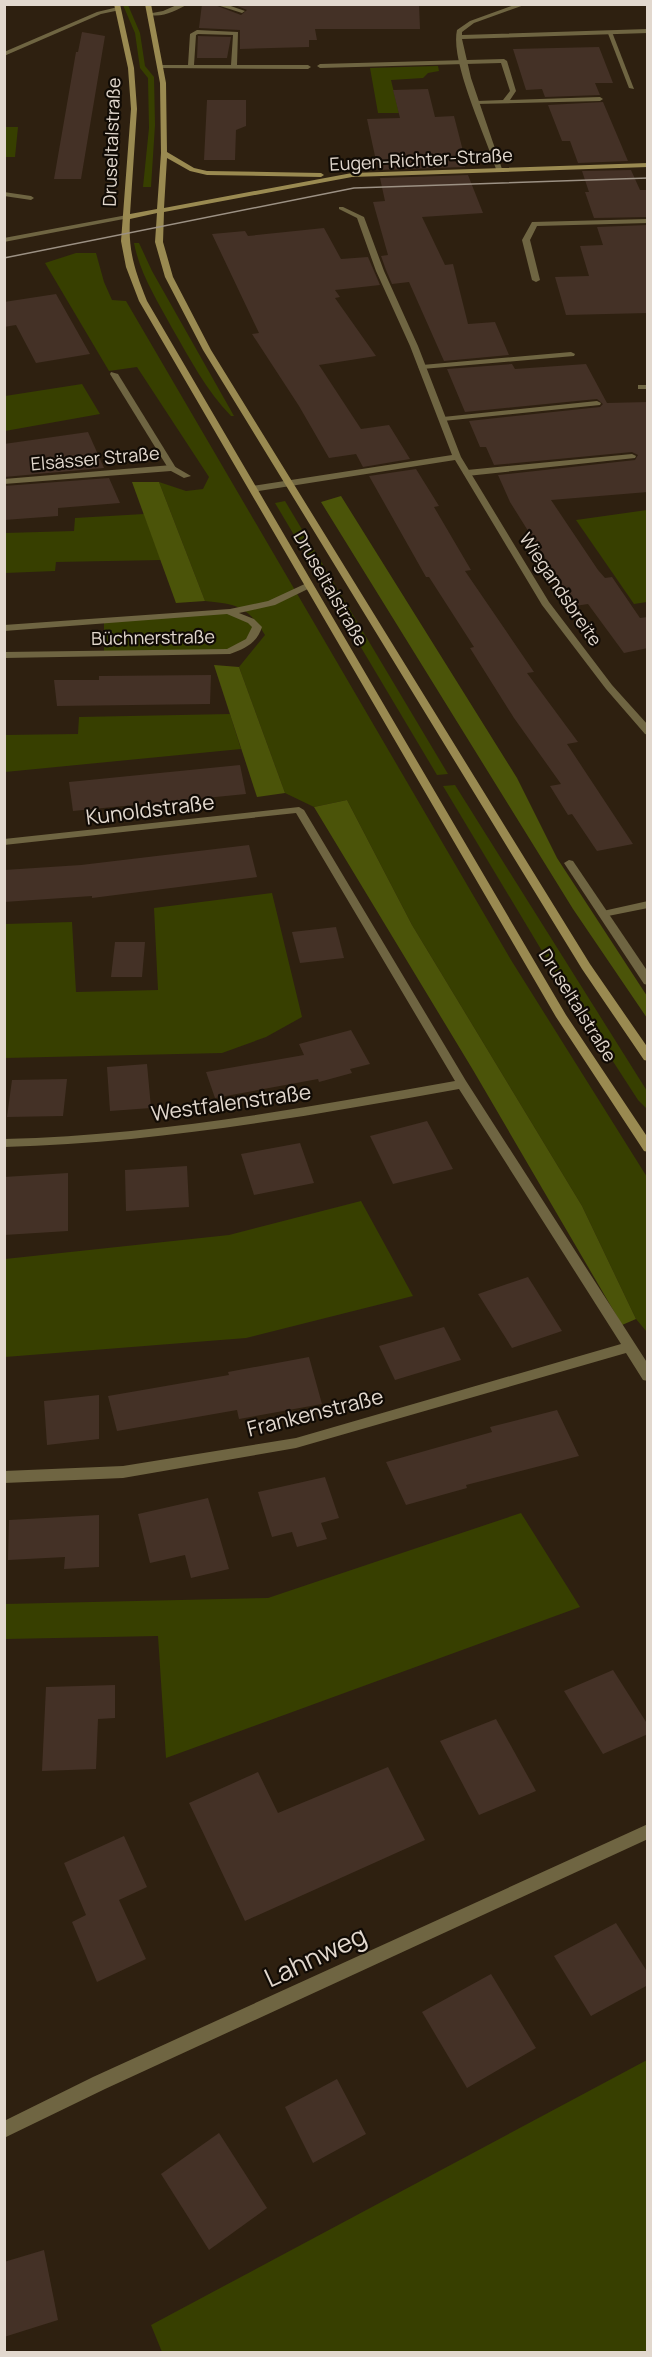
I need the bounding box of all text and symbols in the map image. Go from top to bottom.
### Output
street label: Druseltalstraße [97,77,125,207]
street label: Eugen-Richter-Straße [329,142,513,176]
street label: Elsässer Straße [30,440,160,476]
street label: Druseltalstraße [288,526,374,650]
street label: Wiegandsbreite [514,528,608,650]
street label: Büchnerstraße [91,624,215,650]
street label: Kunoldstraße [84,787,216,831]
street label: Druseltalstraße [534,944,622,1066]
street label: Westfalenstraße [149,1077,313,1127]
street label: Frankenstraße [244,1382,386,1442]
street label: Lahnweg [258,1917,372,1995]

